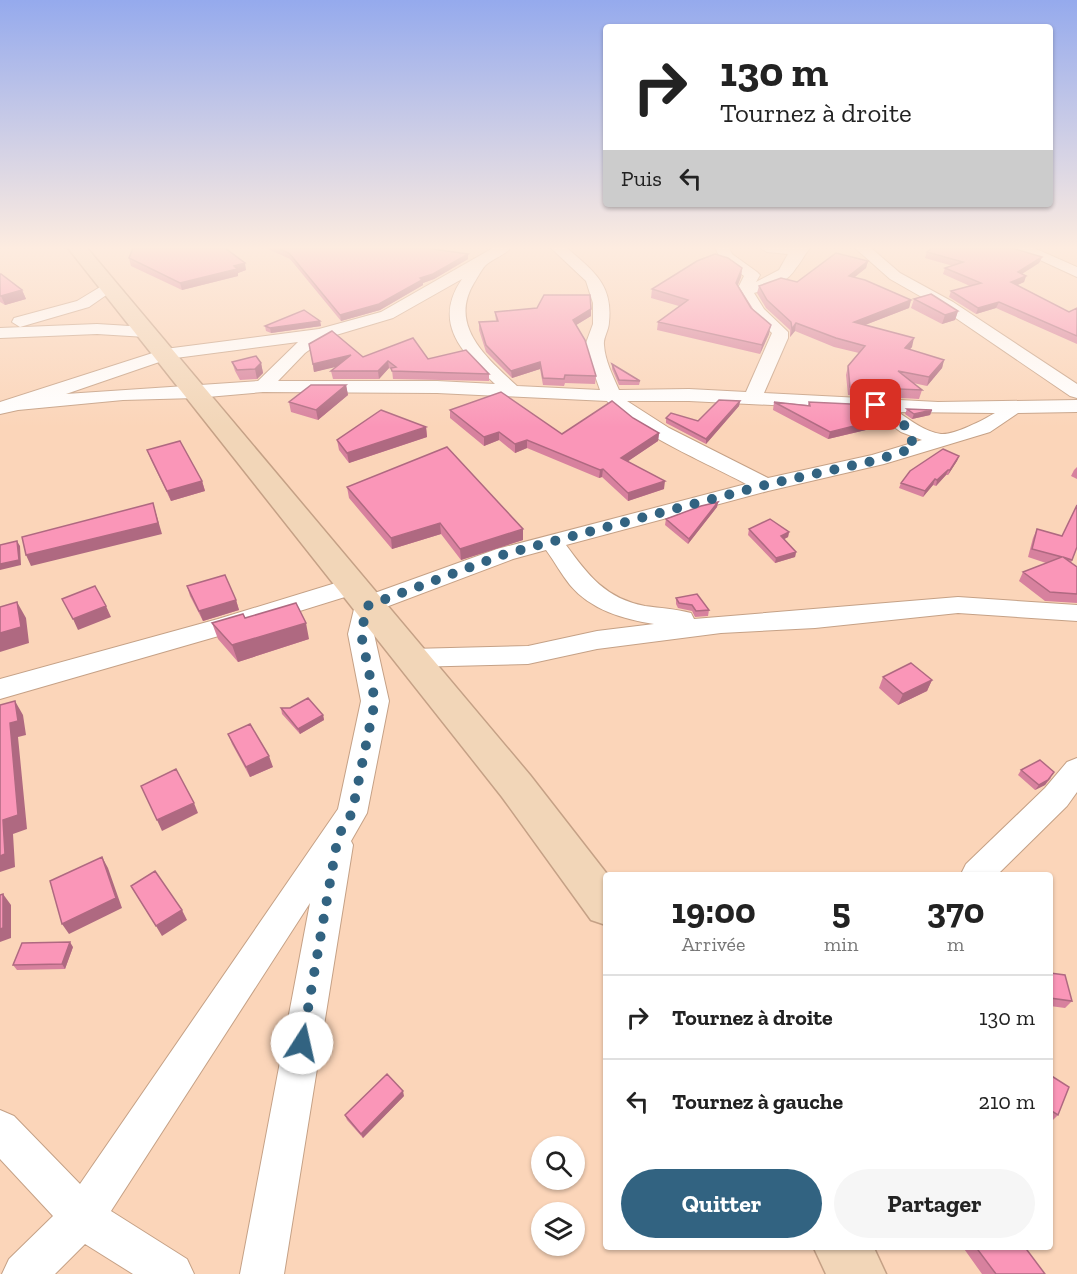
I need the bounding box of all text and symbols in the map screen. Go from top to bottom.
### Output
text: 130 m [720,46,828,97]
icon: right [621,48,699,126]
text: Tournez à droite [720,97,912,129]
icon: left [674,162,707,195]
text: Puis [621,165,662,192]
pin [850,379,901,430]
icon: arrive [859,388,892,421]
text: 19:00 [671,889,756,932]
text: 5 [832,889,851,932]
text: 370 [927,889,985,932]
text: Arrivée [682,932,745,956]
text: min [824,932,858,956]
text: m [947,932,964,956]
icon: right [621,1001,654,1034]
text: Tournez à droite [672,1004,833,1031]
text: 130 m [979,1004,1035,1031]
position arrow [270,1011,334,1075]
icon: left [621,1085,654,1118]
text: Tournez à gauche [672,1088,843,1115]
text: 210 m [979,1088,1035,1115]
map controls [531,1136,585,1256]
button: search [531,1136,585,1190]
button: Quitter [621,1169,822,1238]
button: Partager [834,1169,1035,1238]
button: layers [531,1202,585,1256]

